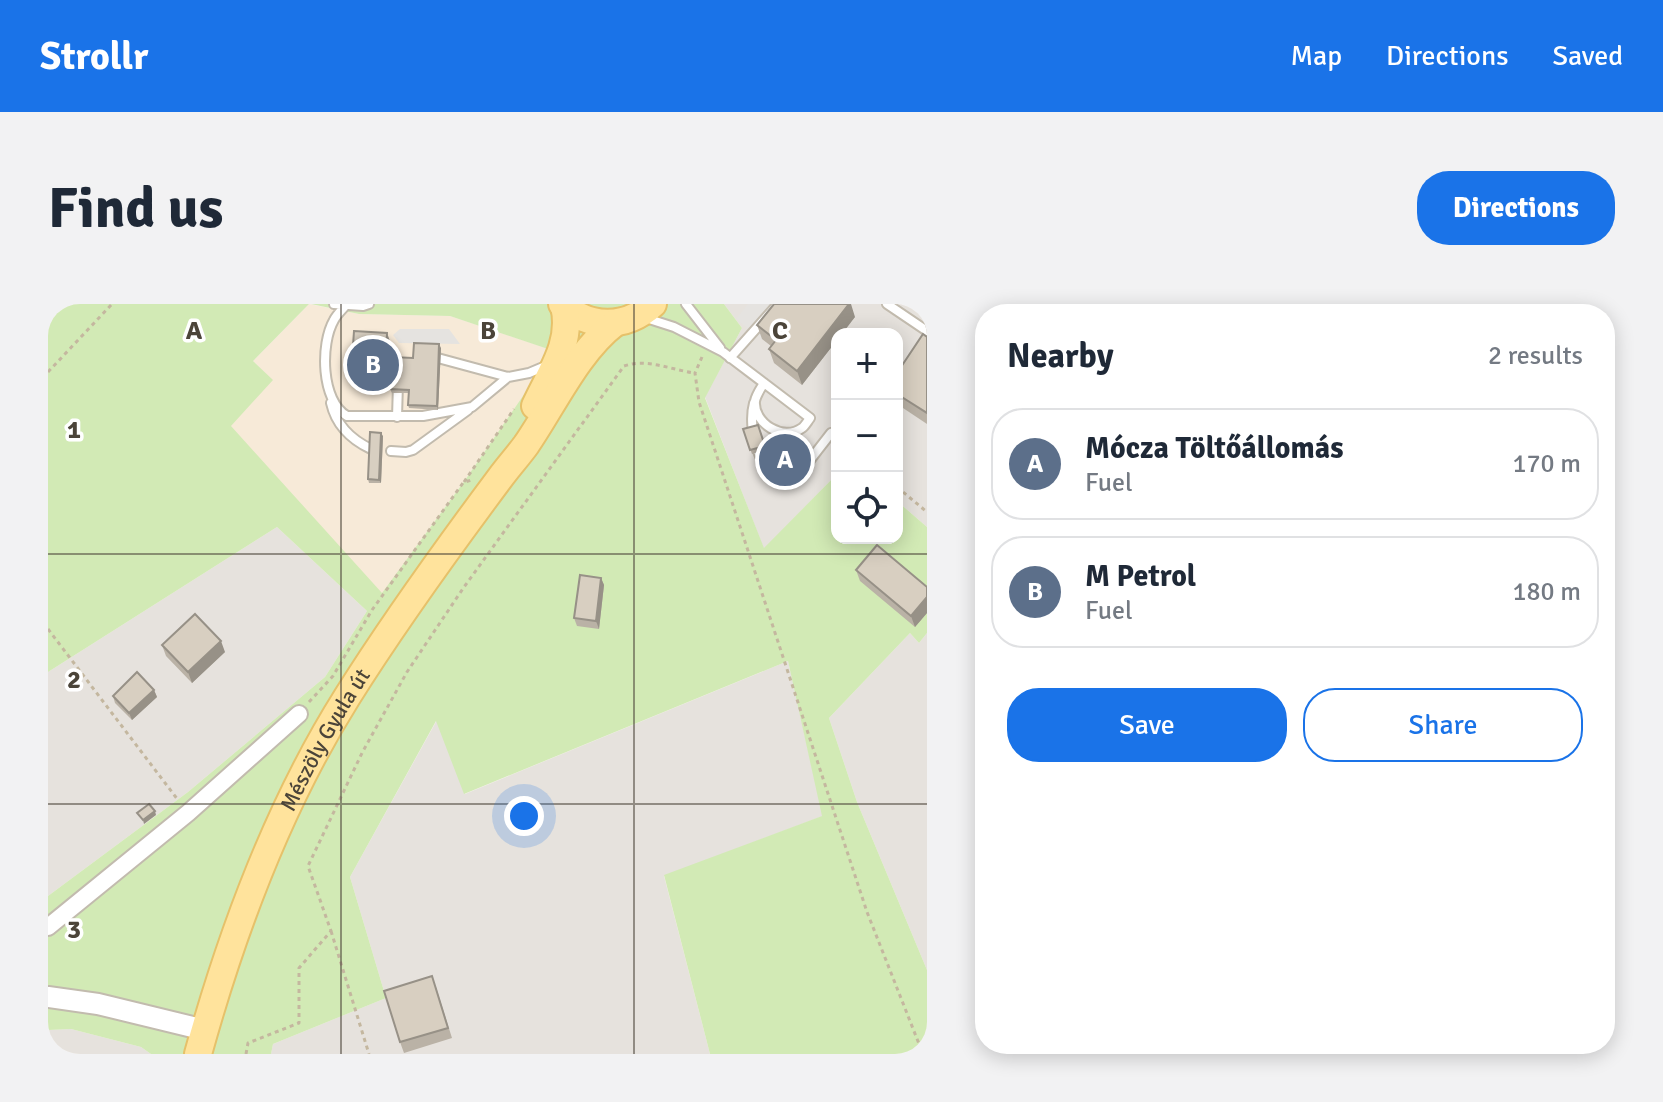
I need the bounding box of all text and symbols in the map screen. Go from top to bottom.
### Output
text: Strollr [40,33,148,80]
text: Map [1290,39,1342,73]
text: Directions [1386,39,1508,73]
text: Saved [1552,39,1623,73]
button: Directions [1417,171,1615,245]
text: Find us [48,174,223,243]
text: A [186,315,203,347]
text: B [480,315,496,347]
text: C [772,315,788,347]
map controls [831,328,903,544]
button: + [831,328,903,400]
pin: B [347,335,399,395]
text: Nearby [1007,335,1114,377]
text: 2 results [1488,340,1583,372]
button: − [831,400,903,472]
text: 1 [67,414,81,446]
pin: A [759,430,811,490]
text: Mócza Töltőállomás [1085,430,1343,467]
text: A [1027,448,1043,480]
text: 170 m [1512,448,1581,480]
text: Fuel [1085,467,1133,499]
button: locate [831,472,903,544]
text: M Petrol [1085,558,1196,595]
text: B [1027,576,1043,608]
text: 180 m [1512,576,1581,608]
text: Fuel [1085,595,1133,627]
street label: Mészöly Gyula út [274,663,375,815]
text: 2 [67,664,81,696]
button: Save [1007,688,1287,762]
button: Share [1303,688,1583,762]
your location [504,796,544,836]
text: 3 [67,914,81,946]

